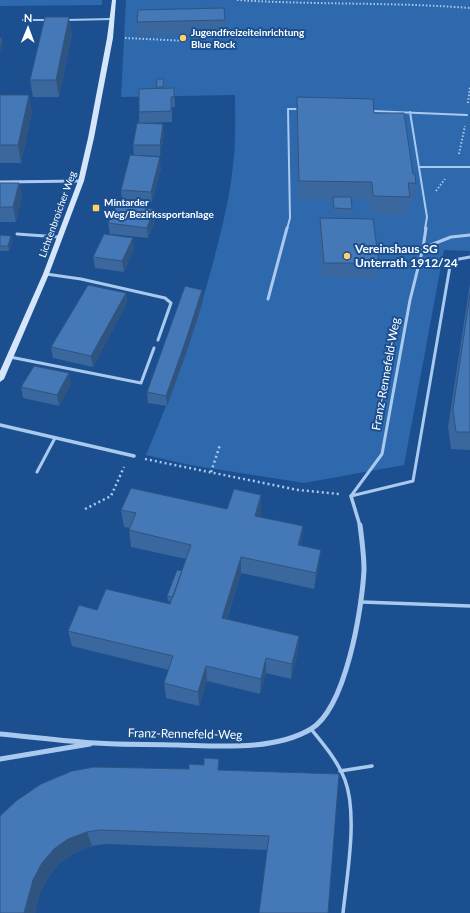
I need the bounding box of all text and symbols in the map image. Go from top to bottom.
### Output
north arrow [8,8,48,48]
text: N [24,11,33,24]
place label: Jugendfreizeiteinrichtung Blue Rock [191,26,305,50]
marker: Jugendfreizeiteinrichtung Blue Rock [178,33,188,43]
street label: Lichtenbroicher Weg [36,169,78,259]
place label: Mintarder Weg/Bezirkssportanlage [104,196,214,220]
marker: Mintarder Weg/Bezirkssportanlage [91,203,101,213]
place label: Vereinshaus SG Unterrath 1912/24 [354,241,458,270]
marker: Vereinshaus SG Unterrath 1912/24 [342,251,352,261]
street label: Franz-Rennefeld-Weg [368,316,403,432]
street label: Franz-Rennefeld-Weg [128,725,242,742]

